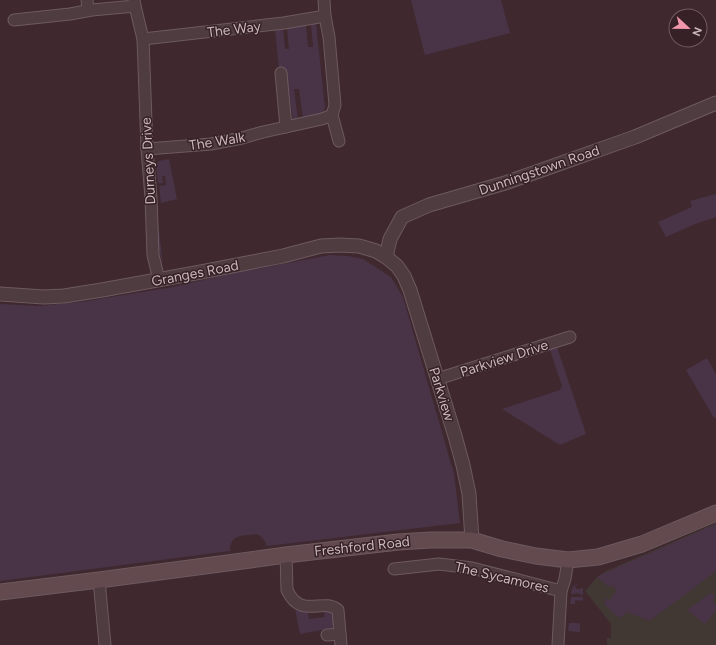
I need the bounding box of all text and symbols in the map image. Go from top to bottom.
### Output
north arrow [668,8,708,48]
street label: The Way [206,18,262,41]
text: N [689,25,704,38]
street label: Durneys Drive [138,117,159,205]
street label: The Walk [188,129,247,154]
street label: Dunningstown Road [477,142,602,199]
street label: Granges Road [150,257,240,290]
street label: Parkview Drive [458,336,551,381]
street label: Parkview [425,365,458,423]
street label: Freshford Road [313,533,411,560]
street label: The Sycamores [453,558,551,597]

